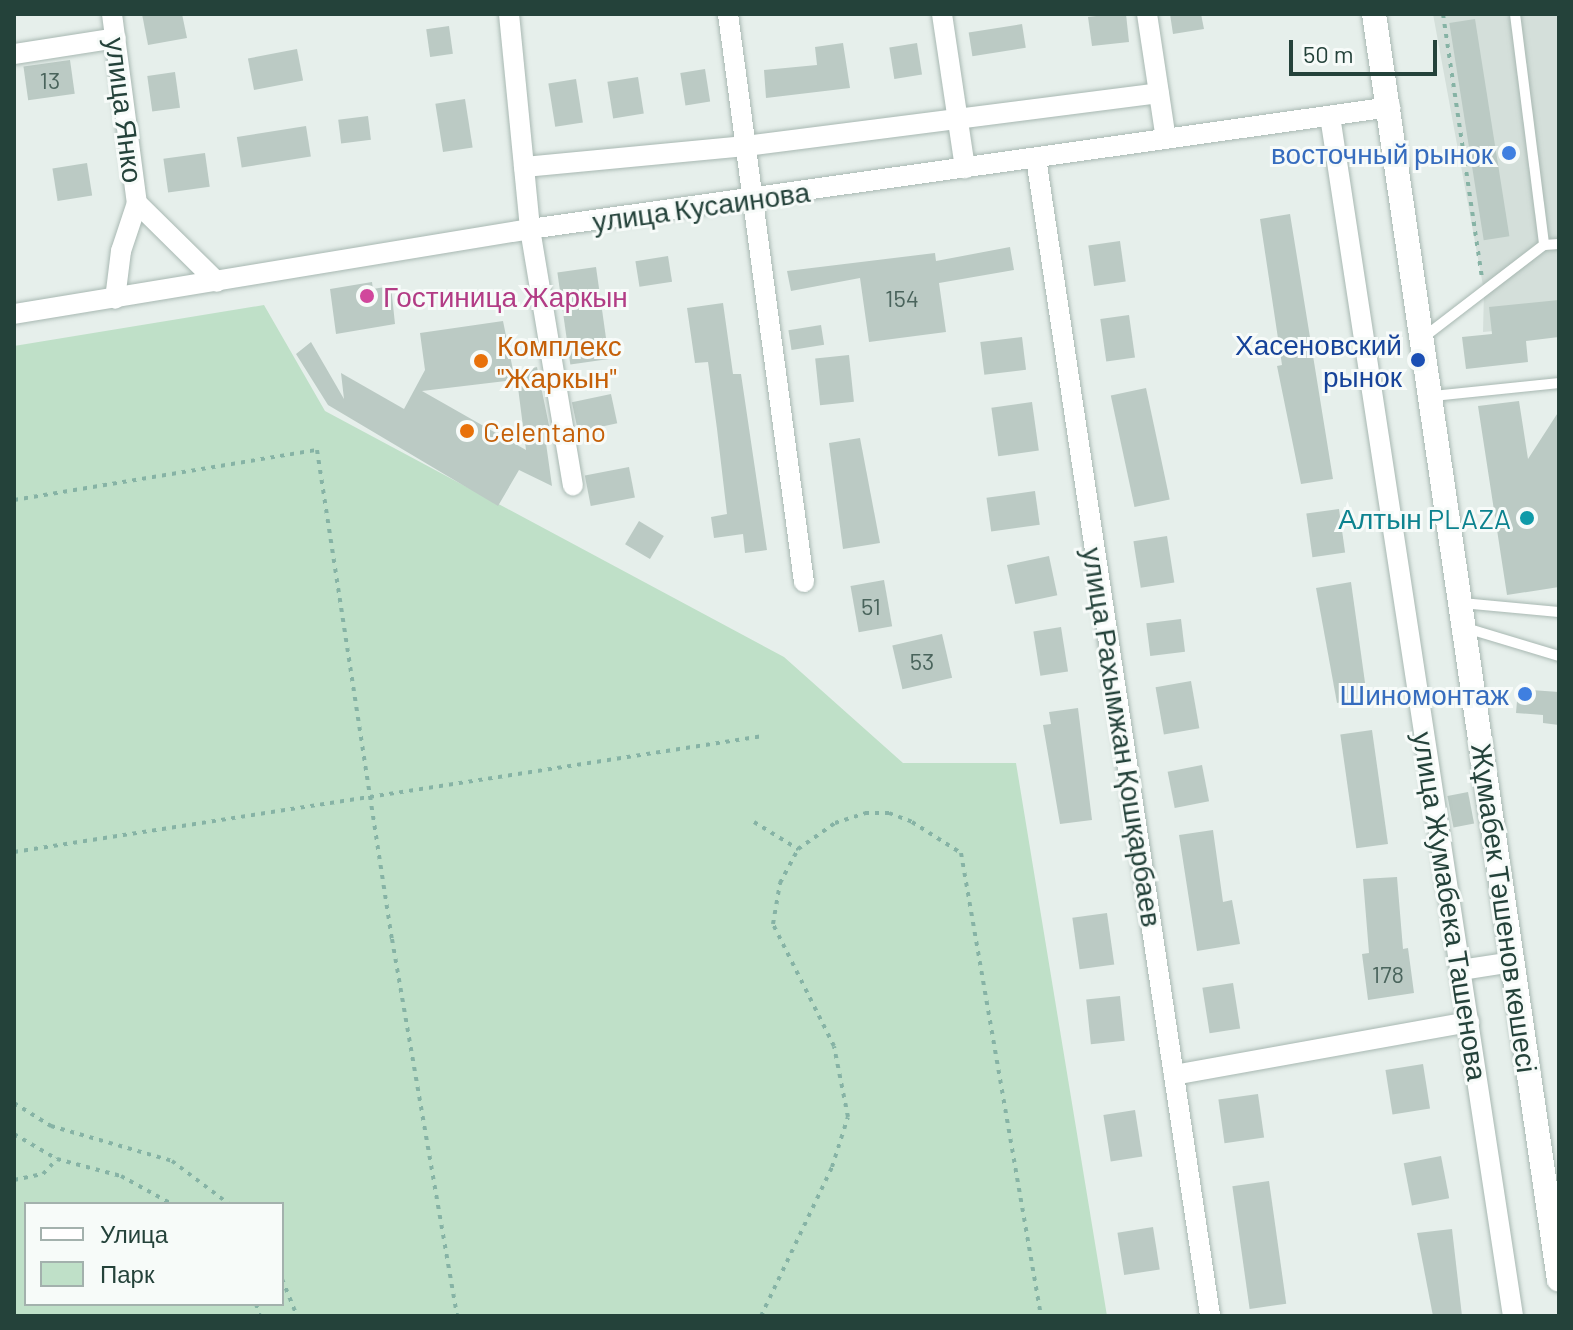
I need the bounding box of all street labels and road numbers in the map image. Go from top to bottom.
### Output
street label: улица Янко [99,35,151,185]
street label: улица Кусаинова [590,174,812,238]
street label: улица Рахымжан Қошқарбаев [1076,545,1170,929]
street label: улица Жумабека Ташенова [1407,729,1495,1083]
street label: Жұмабек Тәшенов көшесі [1465,741,1545,1075]

